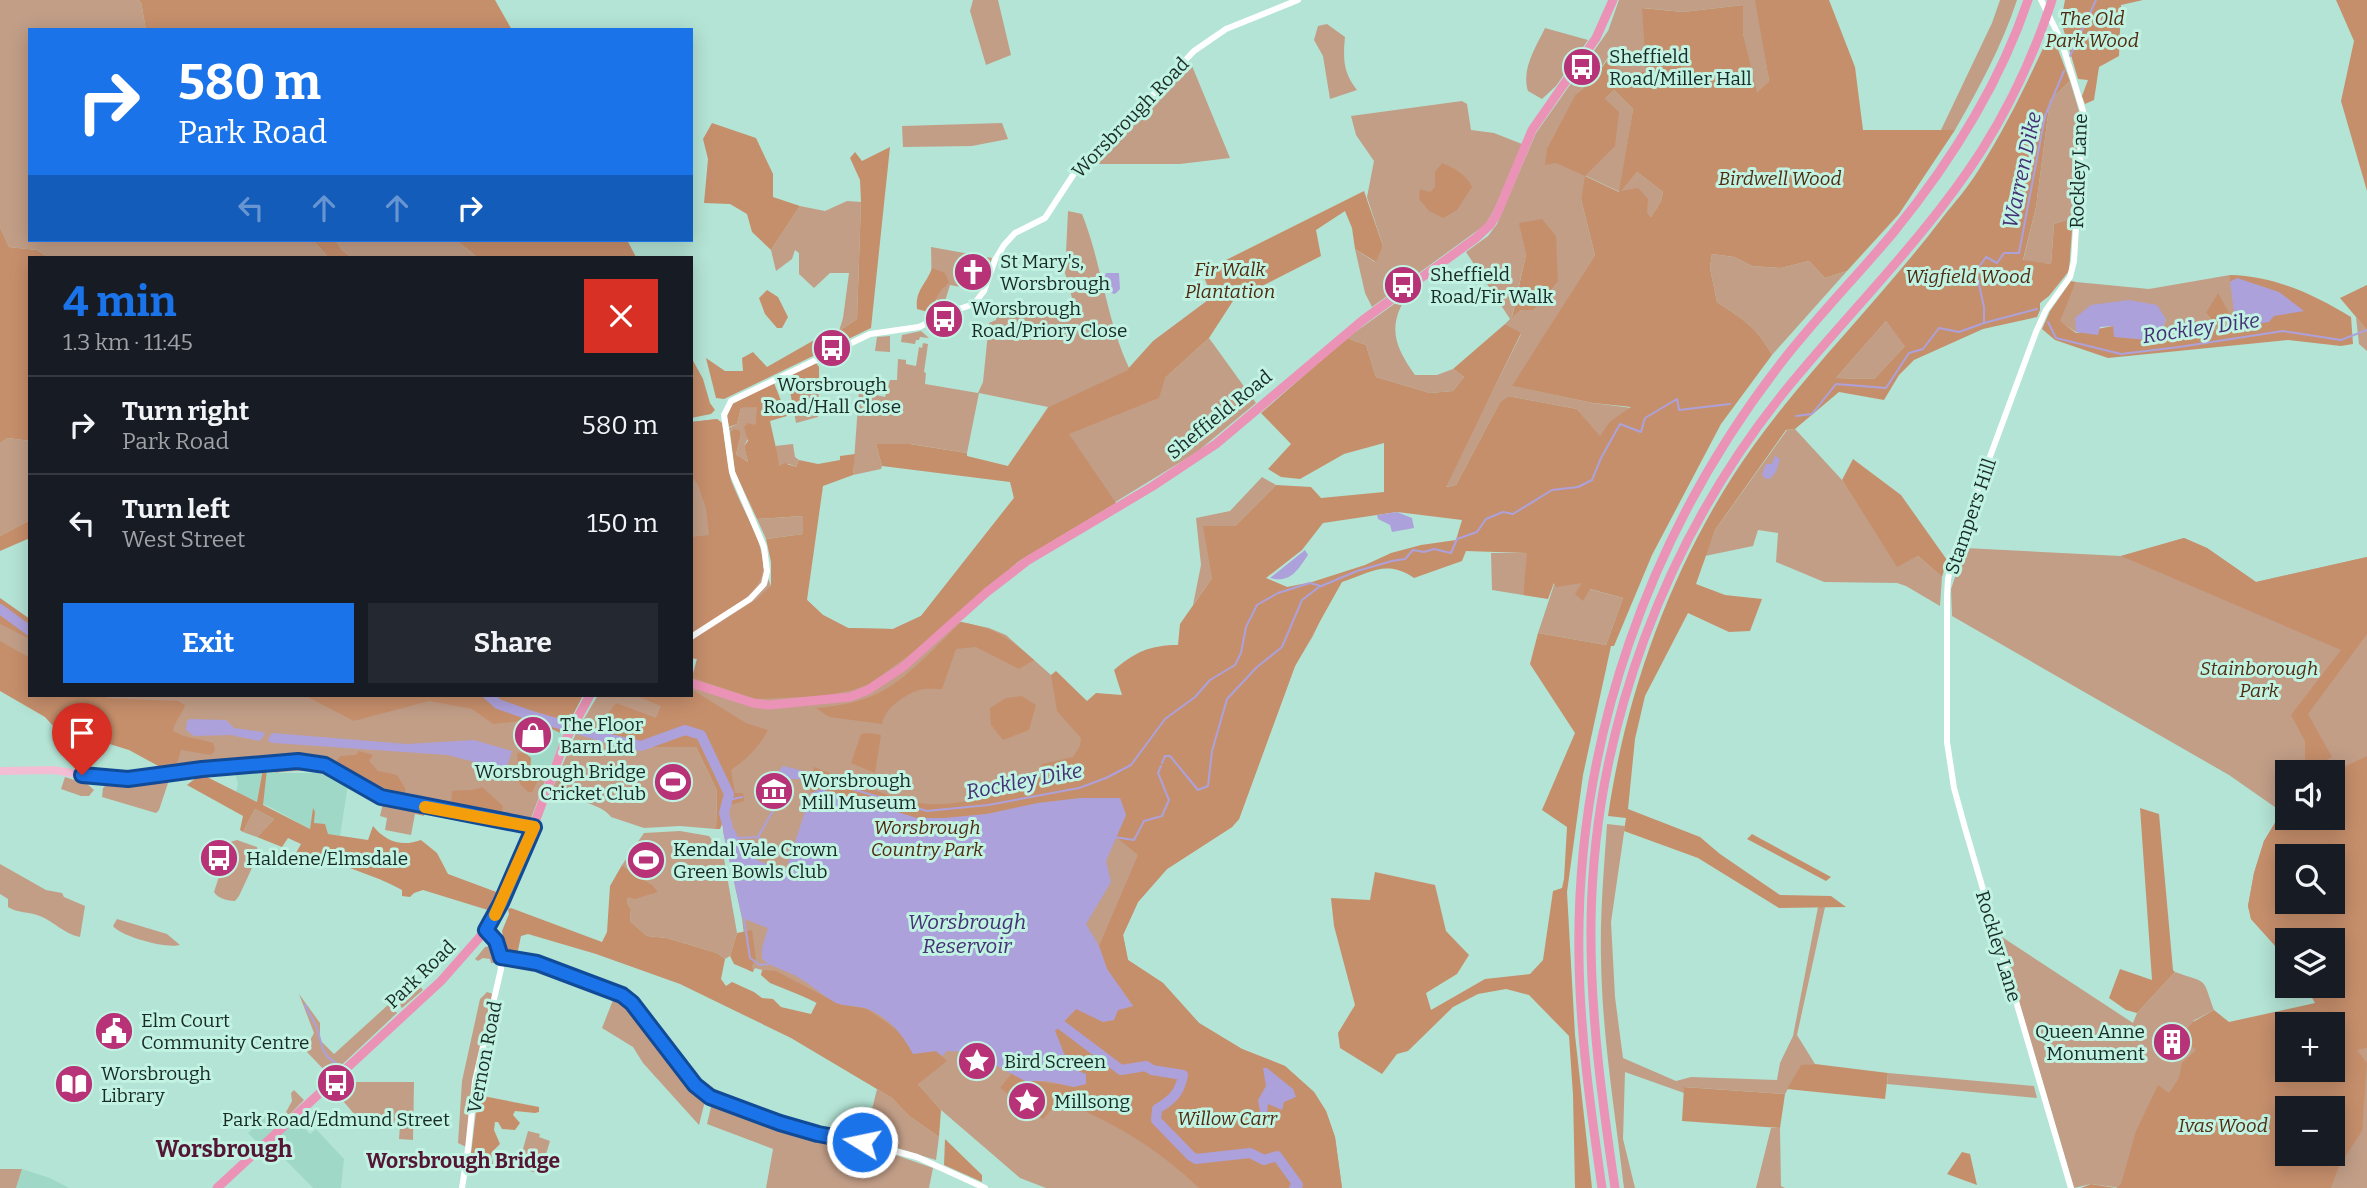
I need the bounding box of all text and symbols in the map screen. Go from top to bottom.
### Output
park label: The Old Park Wood [2045,7,2139,52]
place label: Sheffield Road/Miller Hall [1609,45,1752,90]
bus stop icon: Sheffield Road/Miller Hall [1561,46,1603,88]
street label: Worsbrough Road [1067,52,1194,182]
text: 580 m [178,53,321,112]
icon: right [63,56,154,147]
water label: Warren Dike [1997,109,2047,230]
text: Park Road [178,113,327,151]
street label: Rockley Lane [2065,113,2092,229]
park label: Birdwell Wood [1718,167,1842,190]
icon: left [232,189,270,227]
icon: ahead [305,189,343,227]
icon: ahead [378,189,416,227]
icon: right [451,189,489,227]
place label: St Mary's, Worsbrough [1000,250,1110,295]
church icon: St Mary's, Worsbrough [952,251,994,293]
park label: Fir Walk Plantation [1185,258,1275,303]
place label: Sheffield Road/Fir Walk [1430,263,1553,308]
bus stop icon: Sheffield Road/Fir Walk [1382,264,1424,306]
park label: Wigfield Wood [1905,265,2031,288]
text: 4 min [63,277,177,327]
button: close [584,279,658,353]
place label: Worsbrough Road/Priory Close [971,297,1127,342]
bus stop icon: Worsbrough Road/Priory Close [923,298,965,340]
water label: Rockley Dike [2141,307,2262,349]
bus stop icon: Worsbrough Road/Hall Close [811,327,853,369]
text: 1.3 km · 11:45 [63,328,193,356]
street label: Sheffield Road [1162,365,1277,464]
place label: Worsbrough Road/Hall Close [763,373,901,418]
text: Turn right [122,396,249,427]
icon: right [63,406,101,444]
text: 580 m [582,410,658,441]
text: Park Road [122,427,229,455]
street label: Stampers Hill [1940,455,2001,577]
text: Turn left [122,494,230,525]
icon: left [63,504,101,542]
text: 150 m [587,508,658,539]
text: West Street [122,525,245,553]
button: Exit [63,603,354,683]
button: Share [368,603,658,683]
park label: Stainborough Park [2200,657,2318,702]
pin [52,703,112,775]
place label: The Floor Barn Ltd [560,713,644,758]
icon: arrive [63,714,101,752]
shop icon: The Floor Barn Ltd [512,714,554,756]
water label: Rockley Dike [964,757,1085,805]
place label: Worsbrough Bridge Cricket Club [474,760,646,805]
map controls [2275,760,2345,1166]
button: sound [2275,760,2345,830]
sports icon: Worsbrough Bridge Cricket Club [652,761,694,803]
place label: Worsbrough Mill Museum [801,769,916,814]
museum icon: Worsbrough Mill Museum [753,770,795,812]
park label: Worsbrough Country Park [871,816,984,861]
bus stop icon: Haldene/Elmsdale [198,837,240,879]
place label: Kendal Vale Crown Green Bowls Club [673,838,838,883]
sports icon: Kendal Vale Crown Green Bowls Club [625,839,667,881]
button: search [2275,844,2345,914]
place label: Haldene/Elmsdale [246,847,408,870]
street label: Rockley Lane [1971,888,2026,1005]
water label: Worsbrough Reservoir [908,909,1026,959]
button: layers [2275,928,2345,998]
street label: Park Road [381,935,460,1013]
street label: Vernon Road [462,999,507,1115]
place label: Elm Court Community Centre [141,1009,309,1054]
public building icon: Elm Court Community Centre [93,1010,135,1052]
button: + [2275,1012,2345,1082]
place label: Queen Anne Monument [2035,1020,2145,1065]
building icon: Queen Anne Monument [2151,1021,2193,1063]
place icon: Bird Screen [956,1040,998,1082]
place label: Bird Screen [1004,1050,1106,1073]
place label: Worsbrough Library [101,1062,211,1107]
bus stop icon: Park Road/Edmund Street [315,1062,357,1104]
library icon: Worsbrough Library [53,1063,95,1105]
place icon: Millsong [1006,1080,1048,1122]
place label: Millsong [1054,1090,1131,1113]
button: − [2275,1096,2345,1166]
position arrow [825,1105,899,1179]
park label: Willow Carr [1177,1107,1278,1130]
place label: Park Road/Edmund Street [222,1108,450,1131]
park label: Ivas Wood [2178,1114,2268,1137]
district label: Worsbrough [156,1135,293,1163]
district label: Worsbrough Bridge [366,1148,560,1174]

